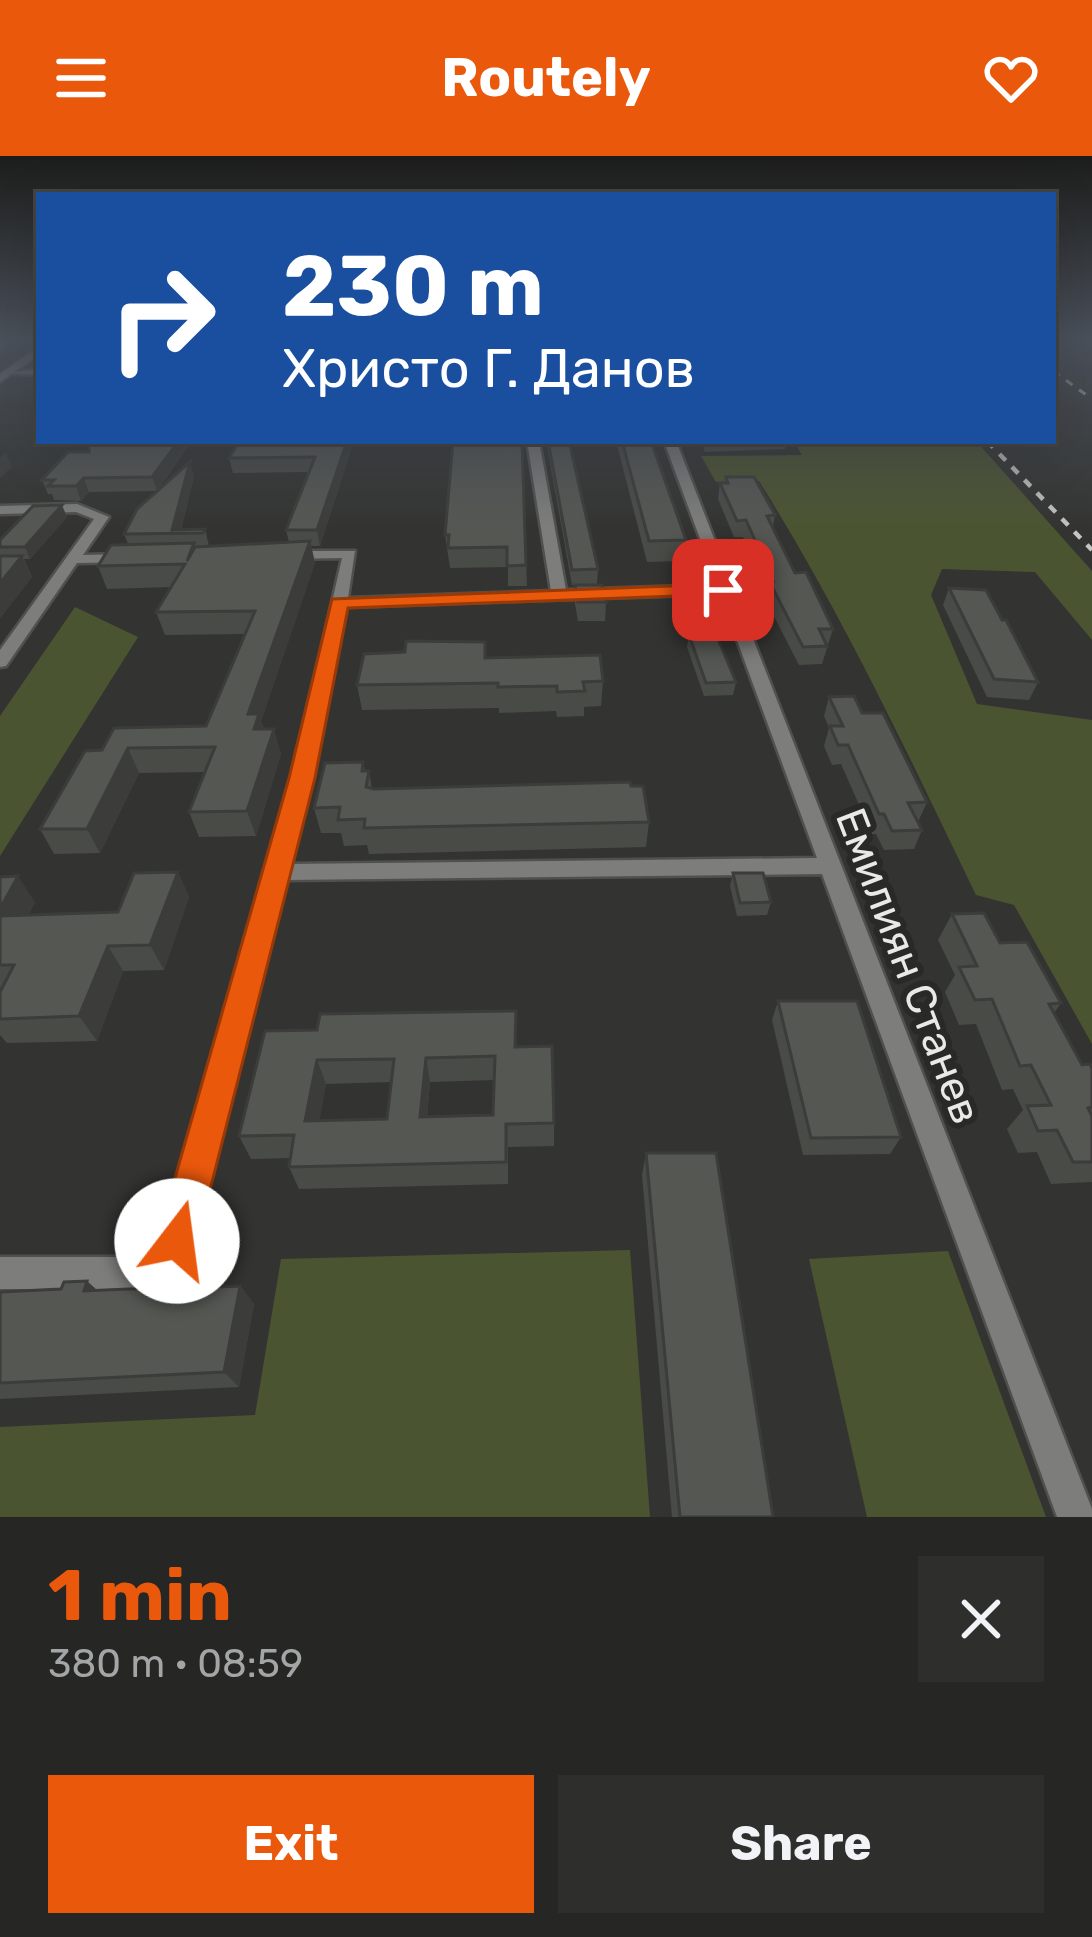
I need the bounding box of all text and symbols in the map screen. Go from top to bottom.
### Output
icon: menu [48,45,114,111]
icon: heart [978,45,1044,111]
text: Routely [441,46,651,110]
text: 230 m [282,236,544,336]
icon: right [84,240,240,396]
text: Христо Г. Данов [282,337,695,401]
pin [672,539,774,641]
icon: arrive [690,557,756,623]
street label: Емилиян Станев [825,801,991,1131]
position arrow [114,1178,240,1304]
text: 1 min [48,1553,232,1638]
button: close [918,1556,1044,1682]
text: 380 m · 08:59 [48,1641,303,1687]
button: Exit [48,1775,534,1913]
button: Share [558,1775,1044,1913]

